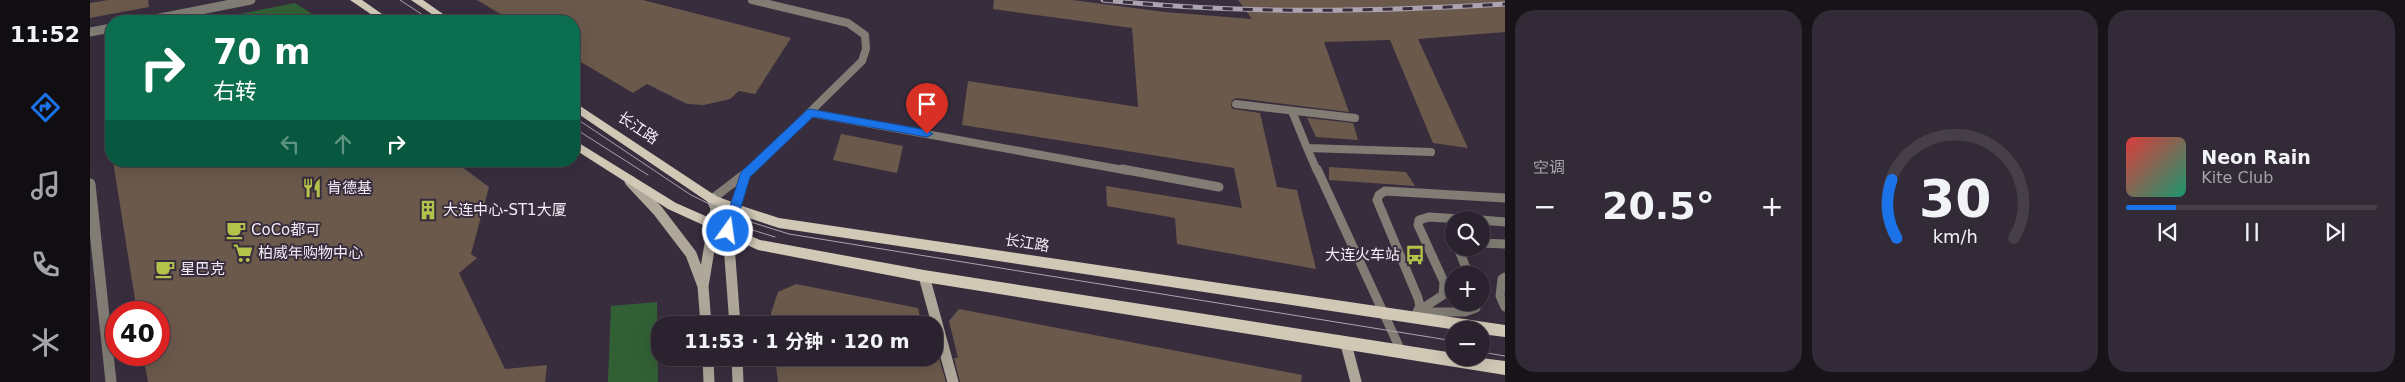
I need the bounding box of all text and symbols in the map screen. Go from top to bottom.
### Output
text: 11:52 [10,22,80,47]
text: 70 m [213,32,310,72]
icon: right [130,35,195,100]
text: 右转 [213,79,257,104]
pin [906,83,948,134]
icon: directions [28,90,63,125]
icon: arrive [913,90,941,118]
street label: 长江路 [614,108,662,148]
icon: left [276,130,304,158]
icon: ahead [329,130,357,158]
icon: right [382,130,410,158]
text: Neon Rain [2201,146,2311,168]
text: 空调 [1533,158,1565,177]
icon: music [28,168,63,203]
text: Kite Club [2201,168,2273,187]
text: 30 [1919,169,1991,229]
restaurant icon: 肯德基 [301,177,323,199]
place label: 肯德基 [327,179,372,197]
text: 20.5° [1602,184,1715,228]
text: − [1533,190,1556,223]
text: + [1760,190,1784,223]
building icon: 大连中心-ST1大厦 [417,199,439,221]
place label: 大连中心-ST1大厦 [443,201,567,219]
position arrow [701,204,753,256]
map controls [1445,211,1490,366]
button: search [1445,211,1490,256]
icon: previous [2154,218,2182,246]
icon: pause [2238,218,2266,246]
icon: next [2321,218,2349,246]
cafe icon: CoCo都可 [225,219,247,241]
place label: CoCo都可 [251,221,320,239]
text: km/h [1932,226,1978,247]
street label: 长江路 [1003,231,1051,255]
supermarket icon: 柏威年购物中心 [232,242,254,264]
place label: 柏威年购物中心 [258,244,363,262]
bus stop icon: 大连火车站 [1404,244,1426,266]
place label: 大连火车站 [1325,246,1400,264]
icon: phone [28,247,63,282]
cafe icon: 星巴克 [154,258,176,280]
place label: 星巴克 [180,260,225,278]
button: + [1445,266,1490,311]
speed limit sign: 40 [105,301,170,366]
button: − [1445,321,1490,366]
icon: climate [28,325,63,360]
text: 11:53 · 1 分钟 · 120 m [684,330,910,352]

